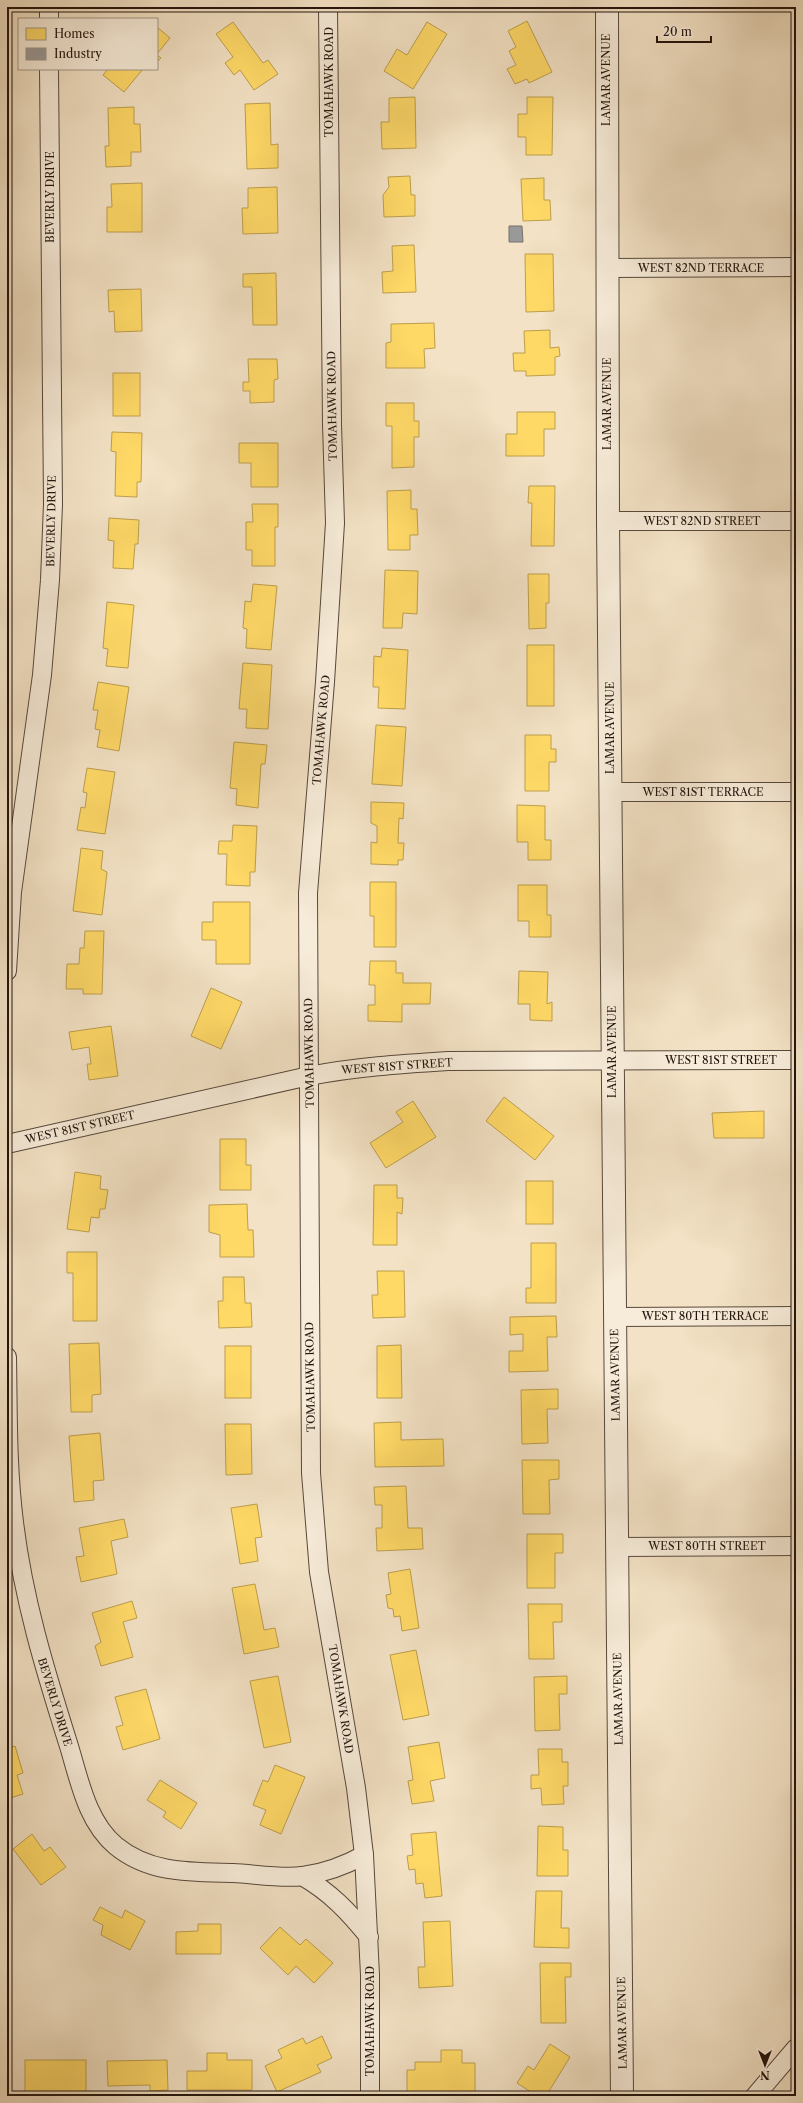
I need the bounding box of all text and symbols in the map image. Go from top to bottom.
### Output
legend [18,18,158,70]
scale bar [657,18,711,44]
text: 20 m [663,24,692,39]
text: Homes [54,26,94,41]
street label: TOMAHAWK ROAD [322,27,336,137]
street label: LAMAR AVENUE [599,33,613,126]
text: Industry [54,46,102,61]
street label: BEVERLY DRIVE [43,151,57,243]
street label: WEST 82ND TERRACE [637,261,765,275]
street label: TOMAHAWK ROAD [324,351,340,461]
street label: LAMAR AVENUE [600,357,614,450]
street label: BEVERLY DRIVE [43,475,59,567]
street label: WEST 82ND STREET [642,514,761,528]
street label: TOMAHAWK ROAD [309,674,333,786]
street label: LAMAR AVENUE [603,681,617,774]
street label: WEST 81ST TERRACE [641,785,764,799]
street label: TOMAHAWK ROAD [301,998,317,1108]
street label: LAMAR AVENUE [605,1005,619,1098]
street label: WEST 81ST STREET [664,1053,778,1067]
street label: WEST 81ST STREET [340,1055,454,1077]
street label: WEST 81ST STREET [23,1107,137,1147]
street label: WEST 80TH TERRACE [641,1309,769,1323]
street label: TOMAHAWK ROAD [302,1322,318,1432]
street label: LAMAR AVENUE [607,1328,623,1421]
street label: WEST 80TH STREET [647,1539,766,1553]
street label: TOMAHAWK ROAD [325,1643,357,1755]
street label: LAMAR AVENUE [610,1652,626,1745]
street label: BEVERLY DRIVE [35,1656,75,1748]
street label: TOMAHAWK ROAD [363,1966,377,2076]
street label: LAMAR AVENUE [614,1976,630,2069]
north arrow [745,2045,785,2085]
text: N [760,2068,770,2082]

